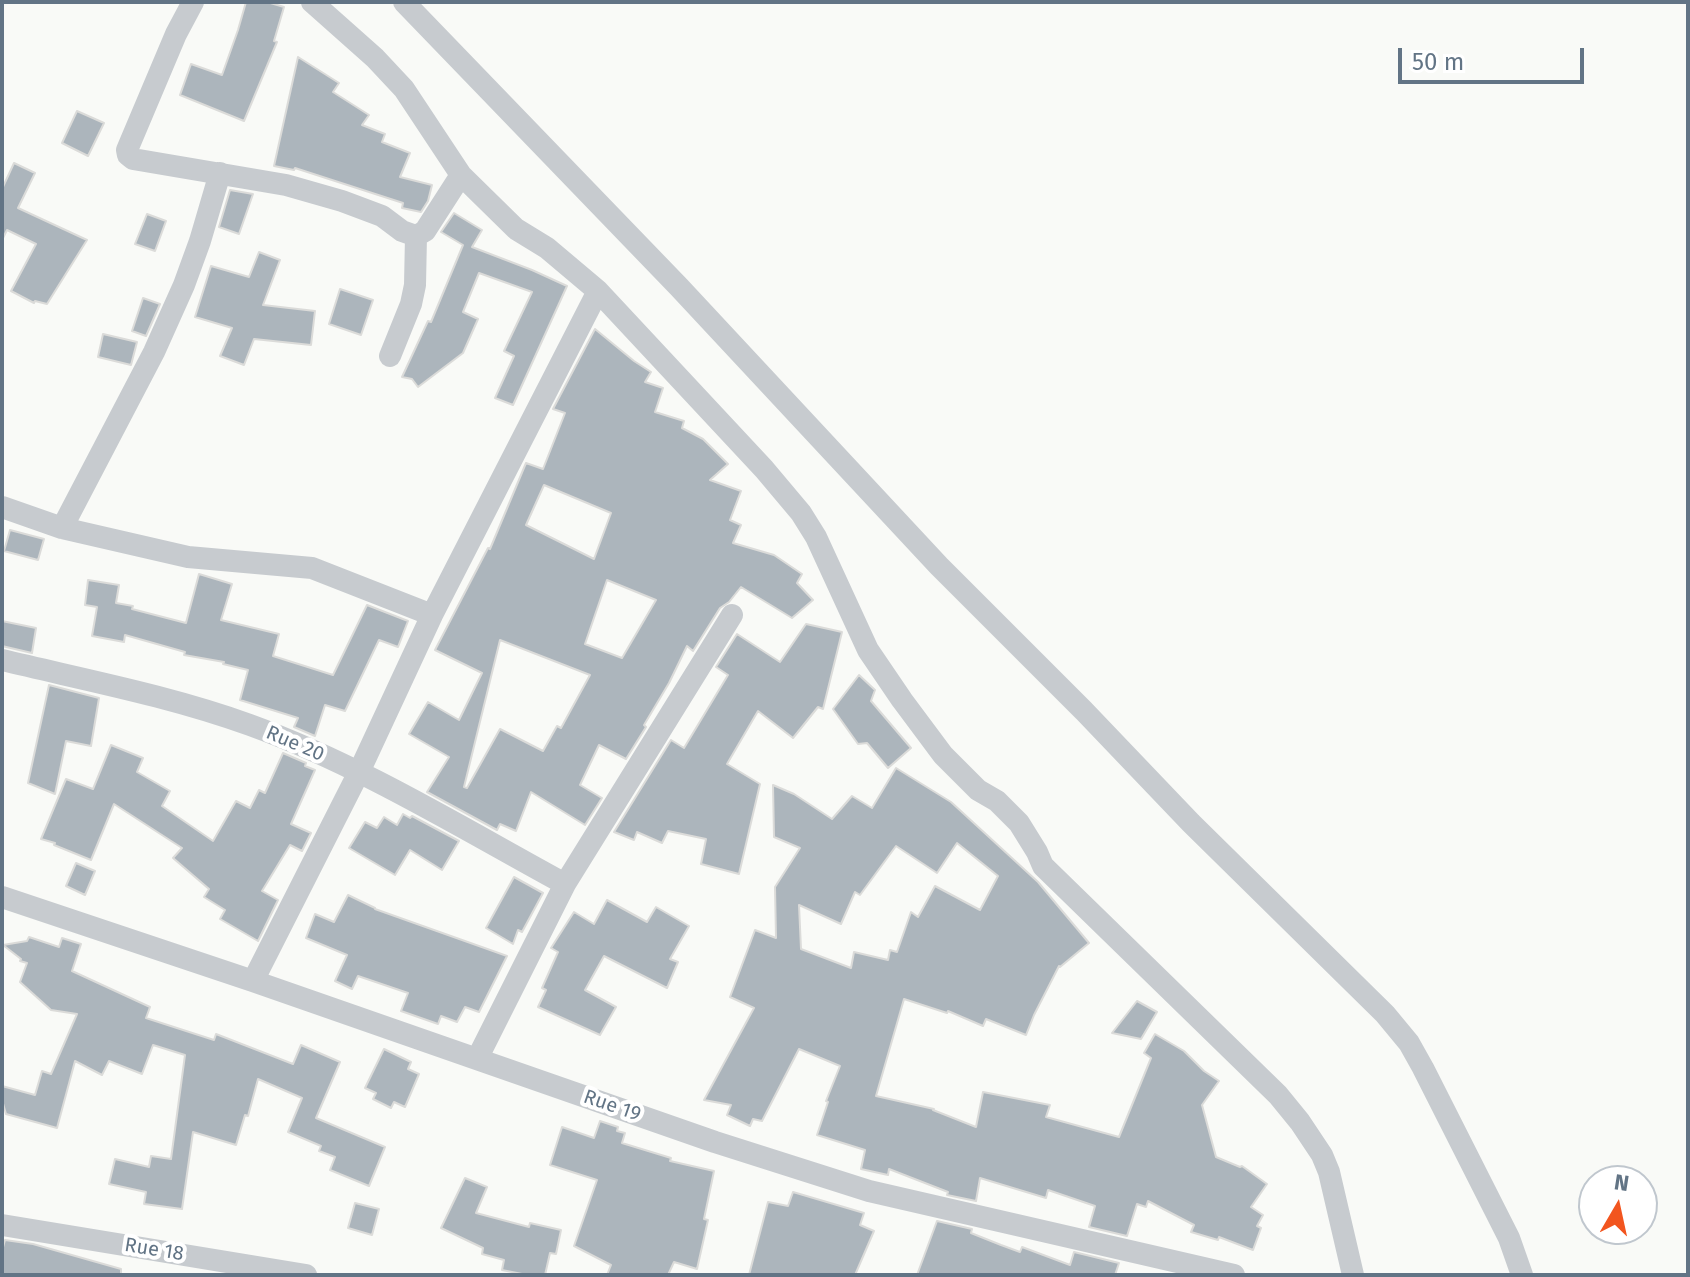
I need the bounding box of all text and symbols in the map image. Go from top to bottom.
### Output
scale bar [1402,32,1588,82]
text: 50 m [1412,48,1464,76]
street label: Rue 20 [262,721,328,767]
street label: Rue 19 [580,1085,644,1127]
north arrow [1578,1165,1658,1245]
text: N [1612,1168,1631,1197]
street label: Rue 18 [123,1233,185,1267]

